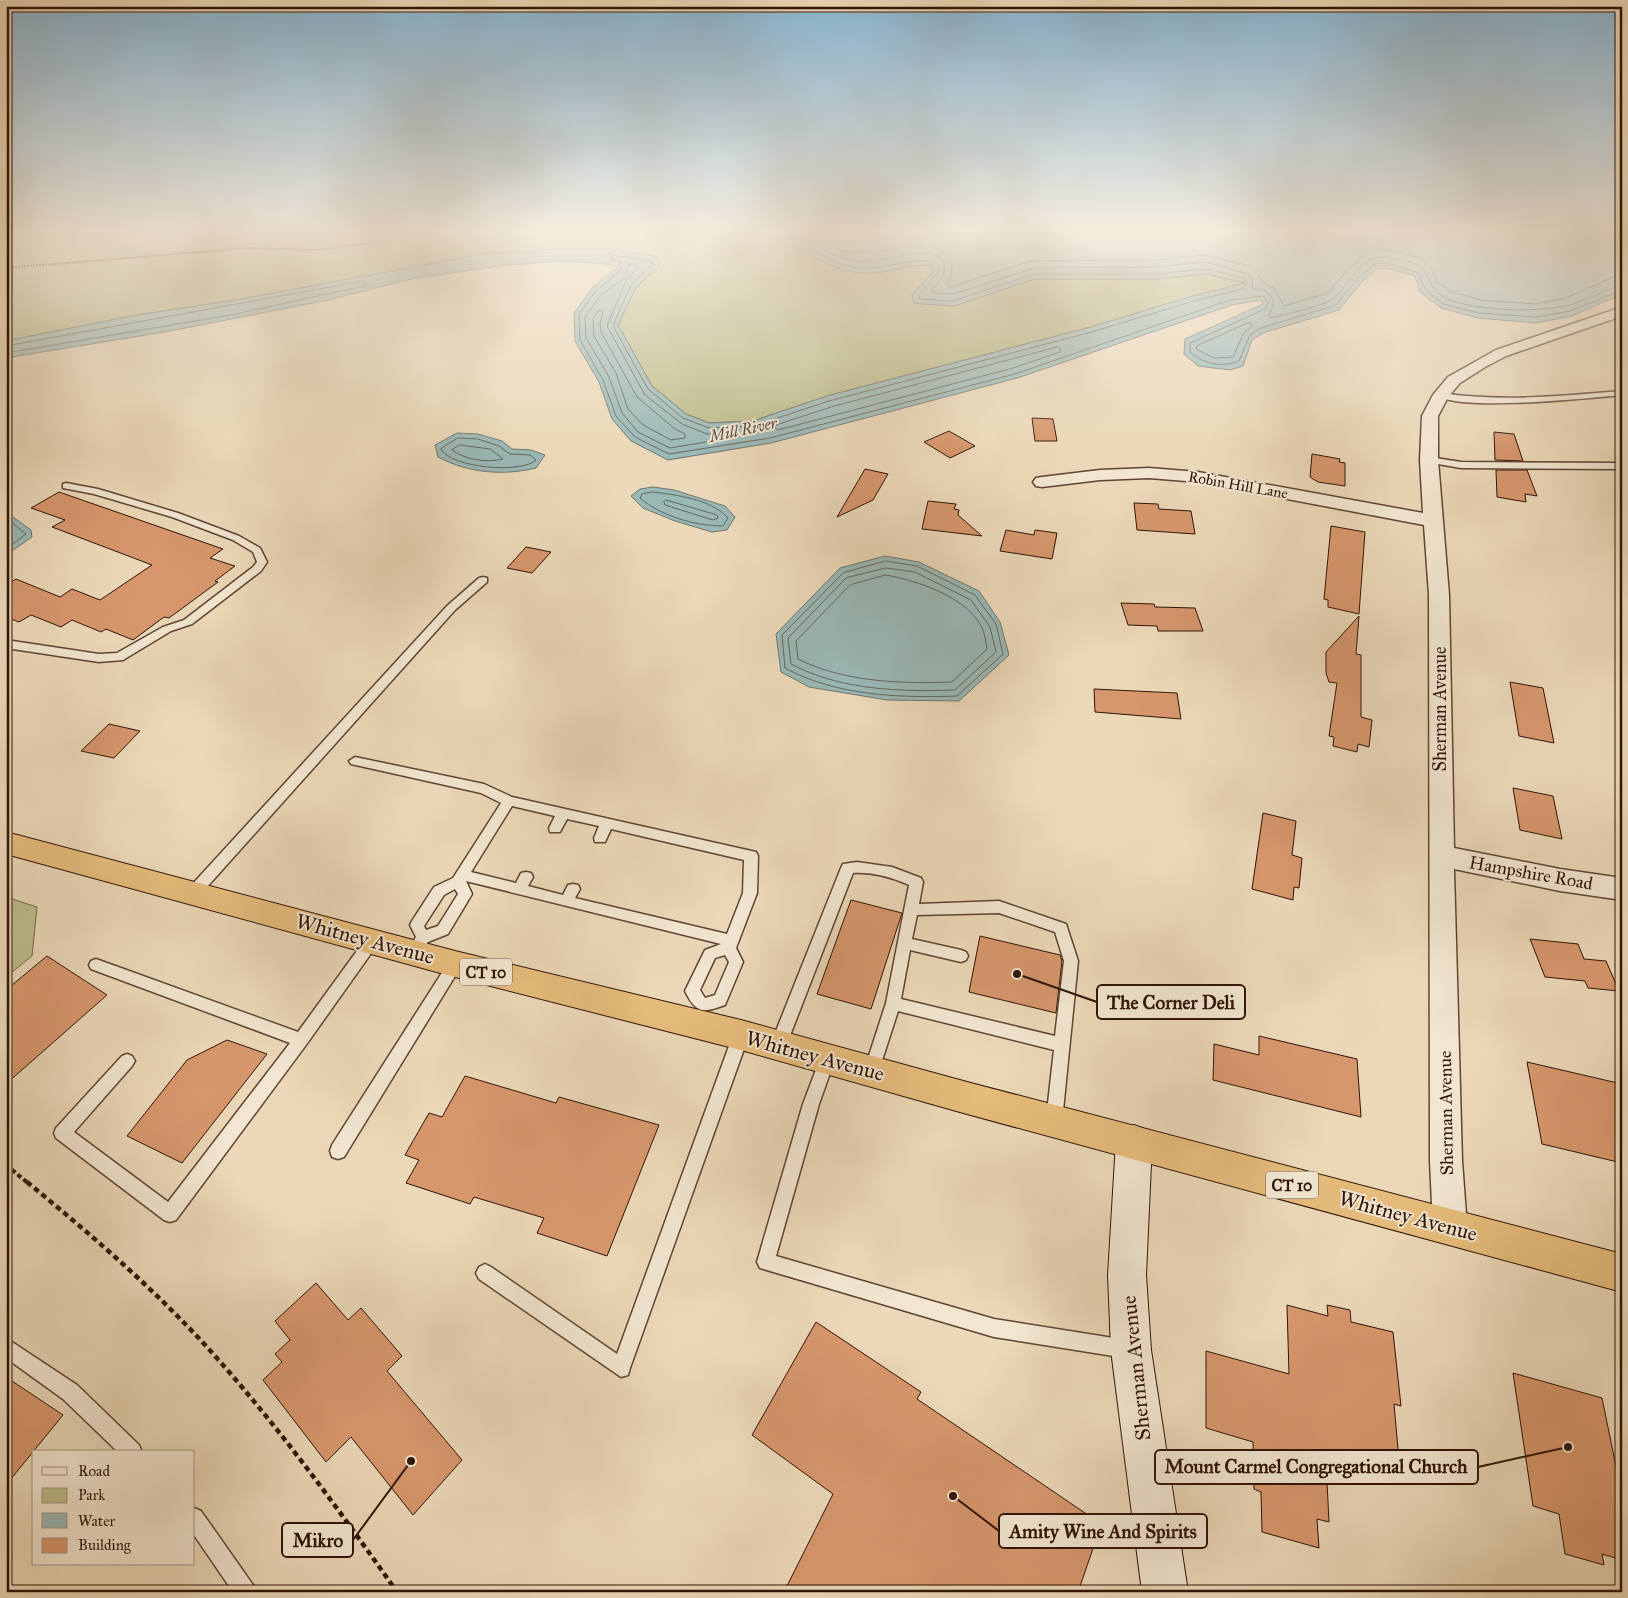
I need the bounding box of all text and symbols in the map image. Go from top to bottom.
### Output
water label: Mill River [706,413,780,446]
street label: Robin Hill Lane [1187,467,1289,503]
street label: Sherman Avenue [1429,647,1451,771]
street label: Hampshire Road [1467,851,1595,895]
street label: Whitney Avenue [293,908,437,970]
road number: CT 10 [460,959,512,986]
callout: The Corner Deli [1097,985,1245,1019]
text: The Corner Deli [1106,991,1236,1014]
street label: Whitney Avenue [743,1025,887,1087]
street label: Sherman Avenue [1434,1050,1458,1176]
road number: CT 10 [1266,1172,1318,1198]
street label: Whitney Avenue [1336,1185,1480,1247]
street label: Sherman Avenue [1115,1294,1157,1442]
legend [32,1450,195,1566]
callout: Mount Carmel Congregational Church [1155,1450,1478,1484]
text: Mount Carmel Congregational Church [1164,1455,1468,1479]
text: Road [78,1462,110,1480]
text: Park [78,1486,105,1504]
text: Water [78,1512,115,1530]
callout: Amity Wine And Spirits [999,1514,1207,1548]
text: Amity Wine And Spirits [1007,1520,1197,1544]
callout: Mikro [282,1523,353,1557]
text: Mikro [293,1529,343,1552]
text: Building [78,1536,132,1554]

